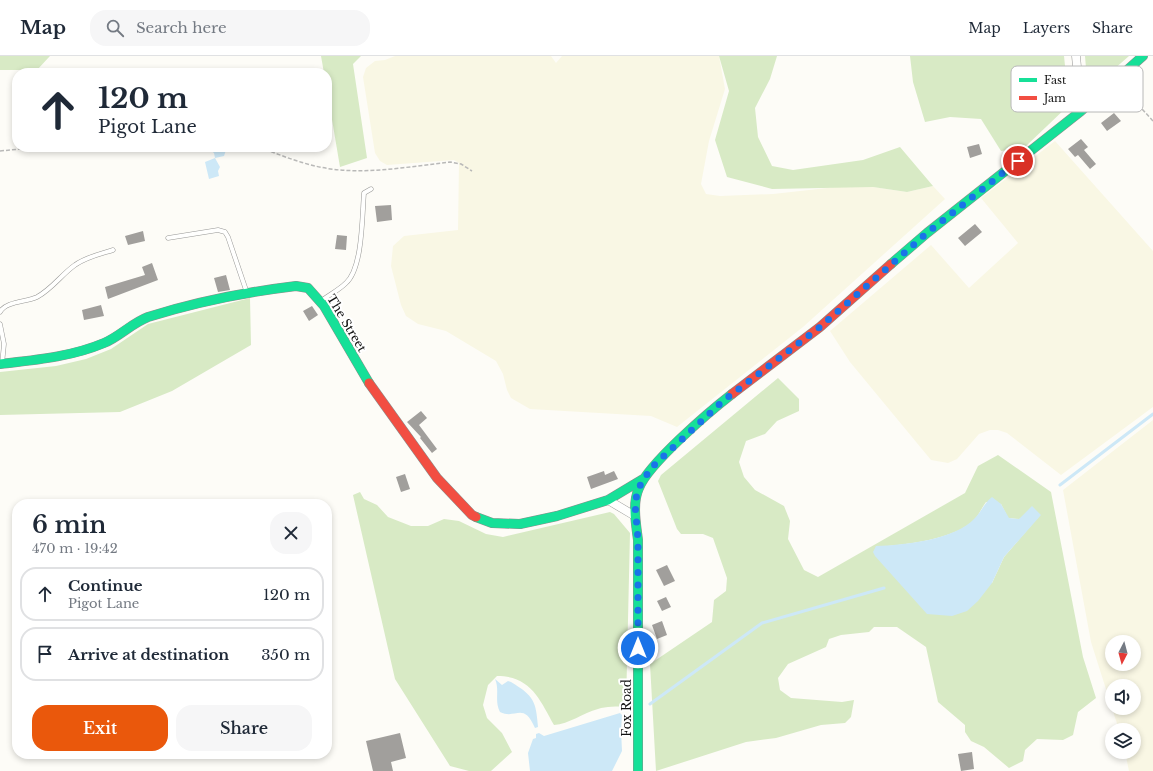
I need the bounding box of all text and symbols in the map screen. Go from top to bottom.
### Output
search box [90,10,370,46]
text: Map [20,16,66,39]
icon: search [104,17,126,39]
text: Search here [136,18,227,37]
text: Map [968,19,1001,37]
text: Layers [1023,19,1070,37]
text: Share [1092,19,1133,37]
legend [1011,66,1143,112]
text: Fast [1044,73,1067,87]
text: 120 m [98,81,188,116]
icon: ahead [32,84,84,136]
text: Jam [1042,91,1066,105]
text: Pigot Lane [98,116,197,138]
pin [1001,144,1035,178]
icon: arrive [1007,150,1029,172]
street label: The Street [324,292,370,355]
text: 6 min [32,510,106,539]
button: close [270,512,312,554]
text: 470 m · 19:42 [32,540,118,557]
text: Continue [68,576,143,595]
icon: ahead [34,583,56,605]
text: 120 m [263,585,310,604]
text: Pigot Lane [68,595,139,612]
position arrow [617,627,659,669]
north arrow [1105,635,1141,671]
map controls [1105,635,1141,759]
icon: arrive [34,643,56,665]
text: Arrive at destination [68,645,229,664]
text: 350 m [261,645,310,664]
street label: Fox Road [619,679,634,737]
button: sound [1105,679,1141,715]
button: Exit [32,705,168,751]
button: Share [176,705,312,751]
button: layers [1105,723,1141,759]

